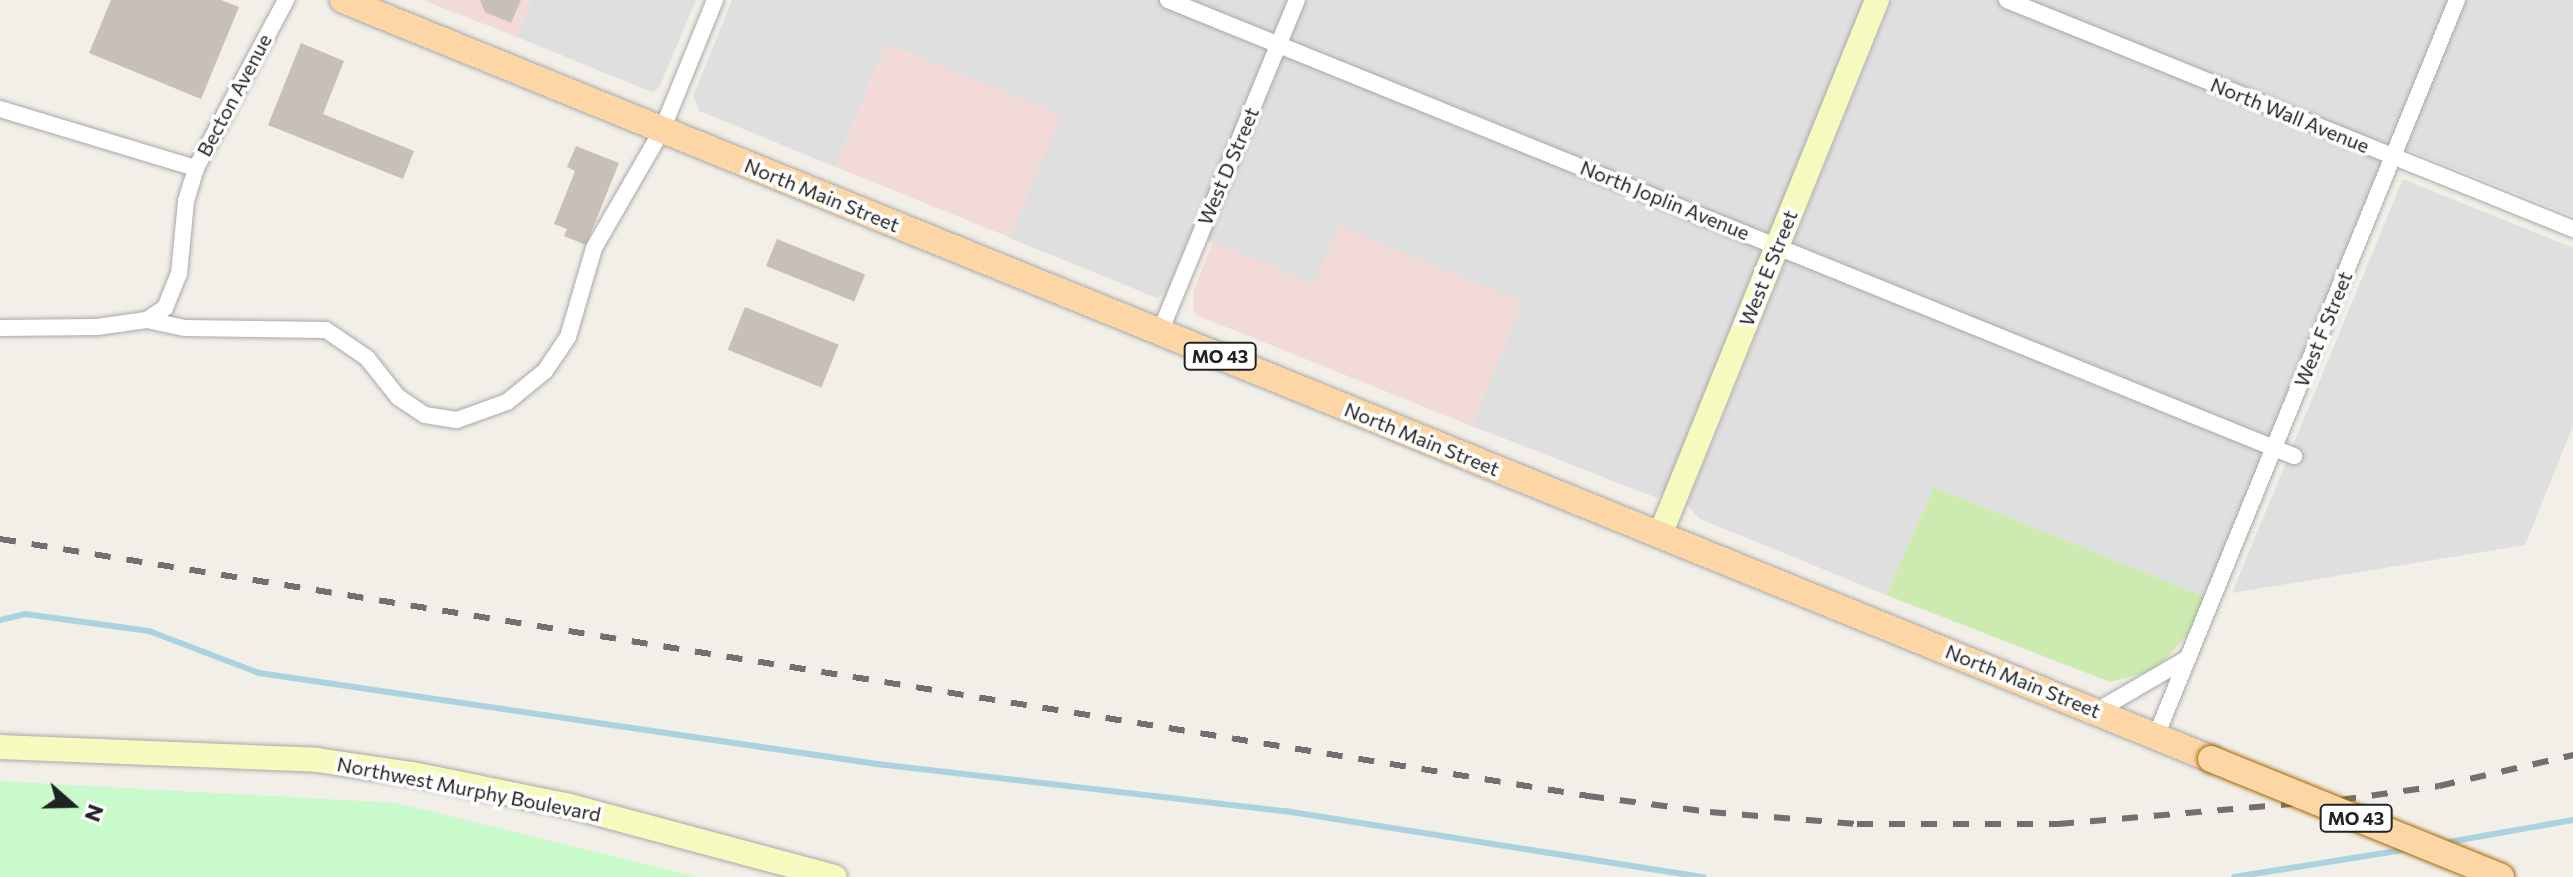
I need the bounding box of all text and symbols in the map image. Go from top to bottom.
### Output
street label: Becton Avenue [192,30,276,160]
street label: North Wall Avenue [2207,72,2373,158]
street label: West D Street [1192,103,1264,229]
street label: North Main Street [741,153,903,237]
street label: North Joplin Avenue [1577,155,1753,245]
street label: West E Street [1734,207,1802,329]
street label: West F Street [2289,268,2357,390]
road number: MO 43 [1182,342,1258,370]
street label: North Main Street [1341,397,1503,481]
street label: North Main Street [1942,639,2104,723]
street label: Northwest Murphy Boulevard [335,752,603,826]
north arrow [32,765,112,845]
text: N [80,801,111,826]
road number: MO 43 [2318,804,2394,832]

